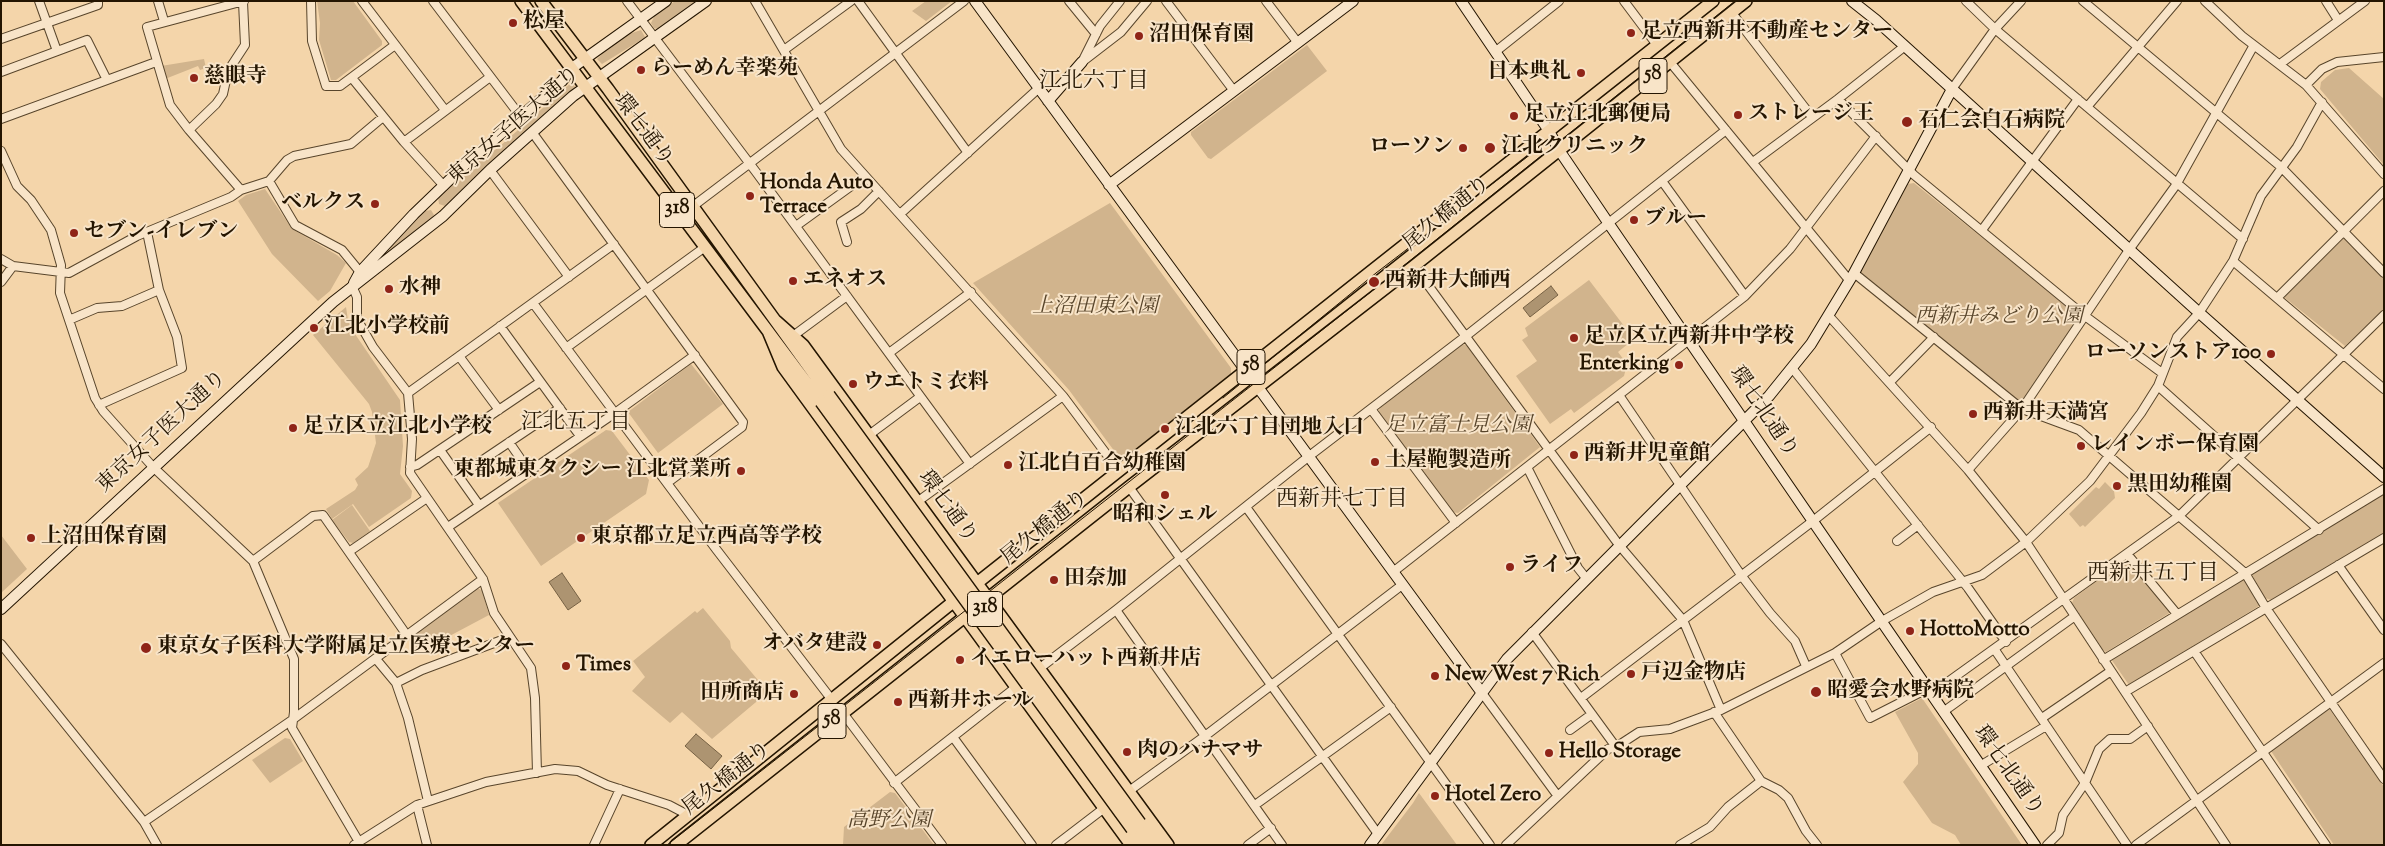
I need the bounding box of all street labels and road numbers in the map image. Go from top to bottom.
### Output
road number: 58 [1639,58,1667,94]
street label: 東京女子医大通り [443,62,587,192]
street label: 環七通り [607,90,677,172]
street label: 尾久橋通り [1399,172,1497,258]
road number: 318 [660,192,694,228]
road number: 58 [1237,350,1265,384]
street label: 環七北通り [1722,362,1802,464]
street label: 東京女子医大通り [93,366,233,500]
street label: 環七通り [911,467,981,549]
street label: 尾久橋通り [997,486,1095,572]
road number: 318 [968,592,1002,626]
road number: 58 [818,704,846,738]
street label: 環七北通り [1967,722,2047,822]
street label: 尾久橋通り [679,738,777,822]

